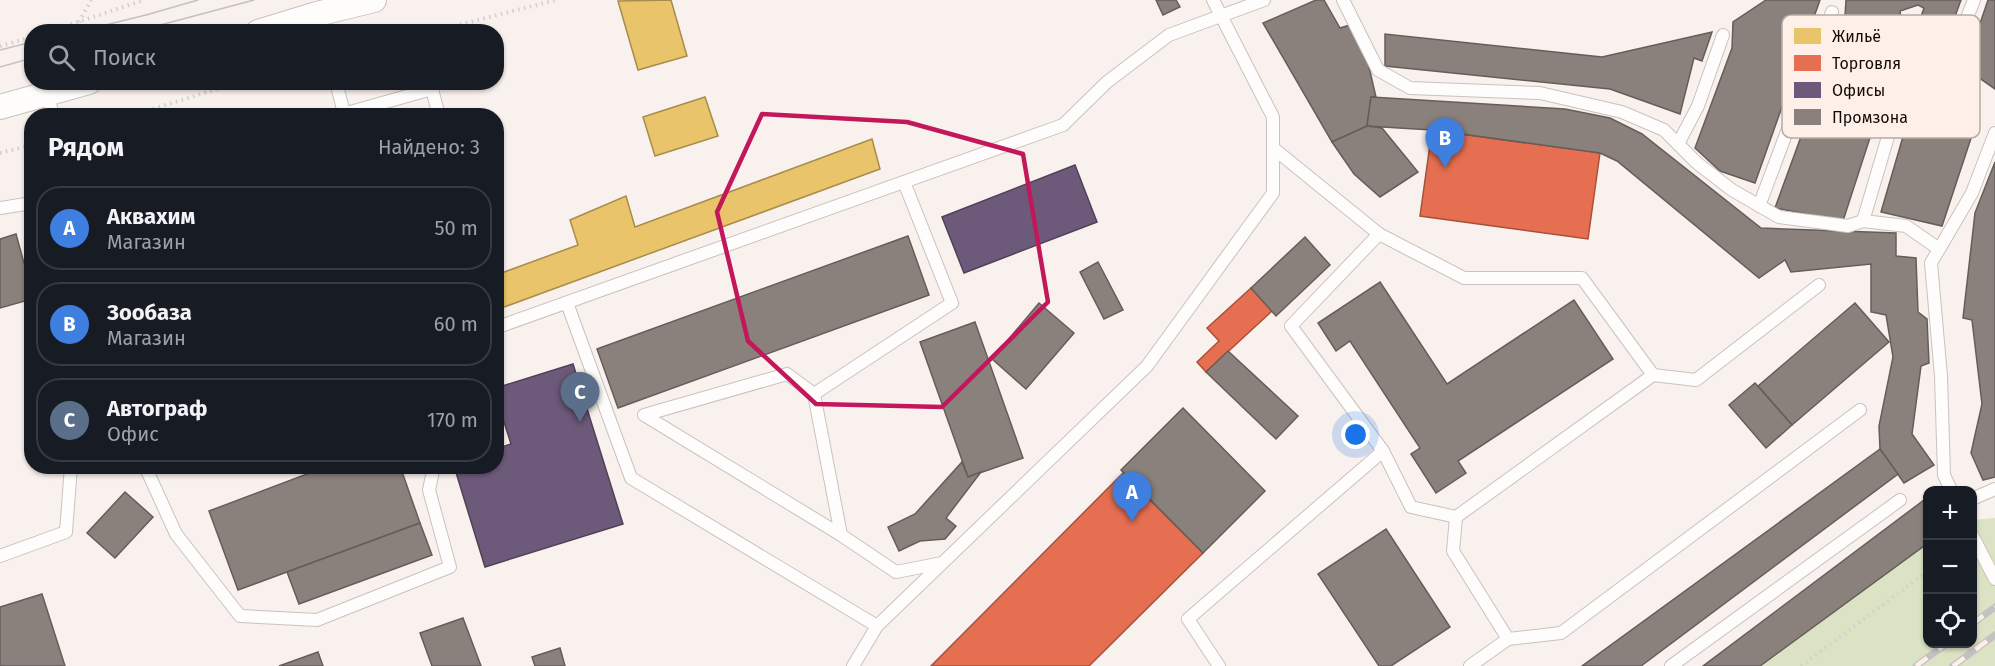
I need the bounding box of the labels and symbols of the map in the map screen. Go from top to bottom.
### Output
legend [1782,15,1980,138]
text: Жильё [1832,27,1881,46]
text: Торговля [1832,54,1901,73]
text: Офисы [1832,81,1885,100]
text: Промзона [1832,108,1908,127]
pin: B [1426,118,1464,168]
pin: C [560,372,600,422]
your location [1341,420,1370,449]
pin: A [1112,472,1152,522]

